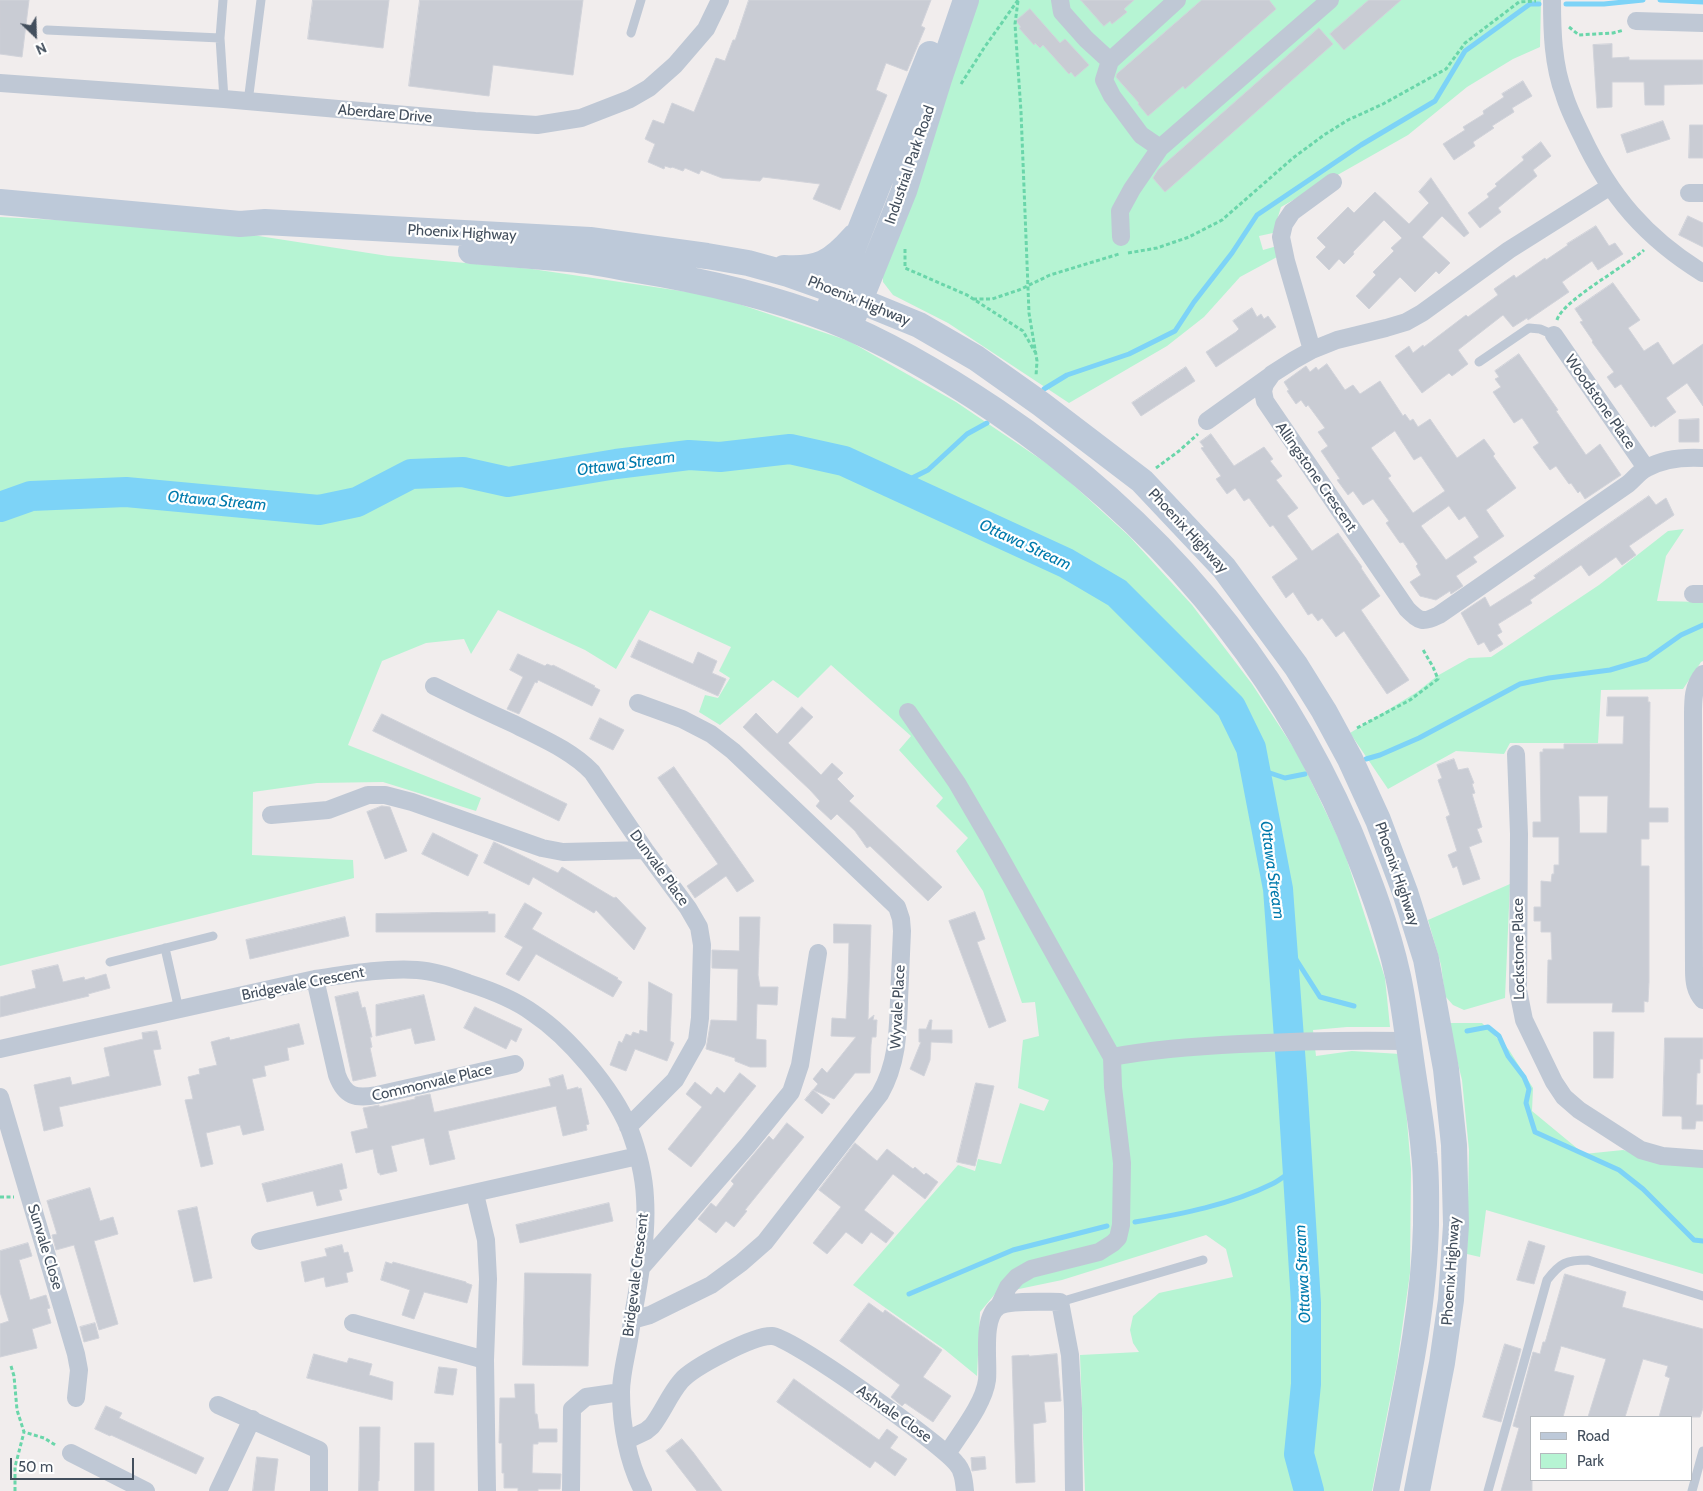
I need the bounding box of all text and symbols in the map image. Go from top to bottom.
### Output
north arrow [10,10,60,60]
text: N [33,38,49,59]
street label: Aberdare Drive [337,101,433,127]
street label: Industrial Park Road [881,103,939,227]
street label: Phoenix Highway [407,221,517,245]
street label: Phoenix Highway [805,272,913,330]
street label: Woodstone Place [1561,351,1639,453]
street label: Allingstone Crescent [1272,419,1360,535]
water label: Ottawa Stream [576,448,676,480]
street label: Phoenix Highway [1144,485,1232,577]
water label: Ottawa Stream [167,487,267,515]
water label: Ottawa Stream [976,515,1074,575]
water label: Ottawa Stream [1256,820,1288,920]
street label: Phoenix Highway [1371,820,1423,928]
street label: Dunvale Place [625,827,693,909]
street label: Lockstone Place [1509,898,1529,1000]
street label: Bridgevale Crescent [240,963,366,1005]
street label: Wyvale Place [887,964,909,1050]
street label: Commonvale Place [370,1060,494,1106]
street label: Sunvale Close [23,1202,67,1292]
street label: Bridgevale Crescent [619,1212,653,1338]
street label: Phoenix Highway [1438,1216,1464,1326]
water label: Ottawa Stream [1291,1224,1315,1324]
street label: Ashvale Close [853,1382,935,1446]
legend [1530,1416,1693,1481]
text: Road [1577,1427,1610,1445]
scale bar [12,1448,136,1480]
text: Park [1577,1452,1604,1470]
text: 50 m [18,1458,53,1476]

